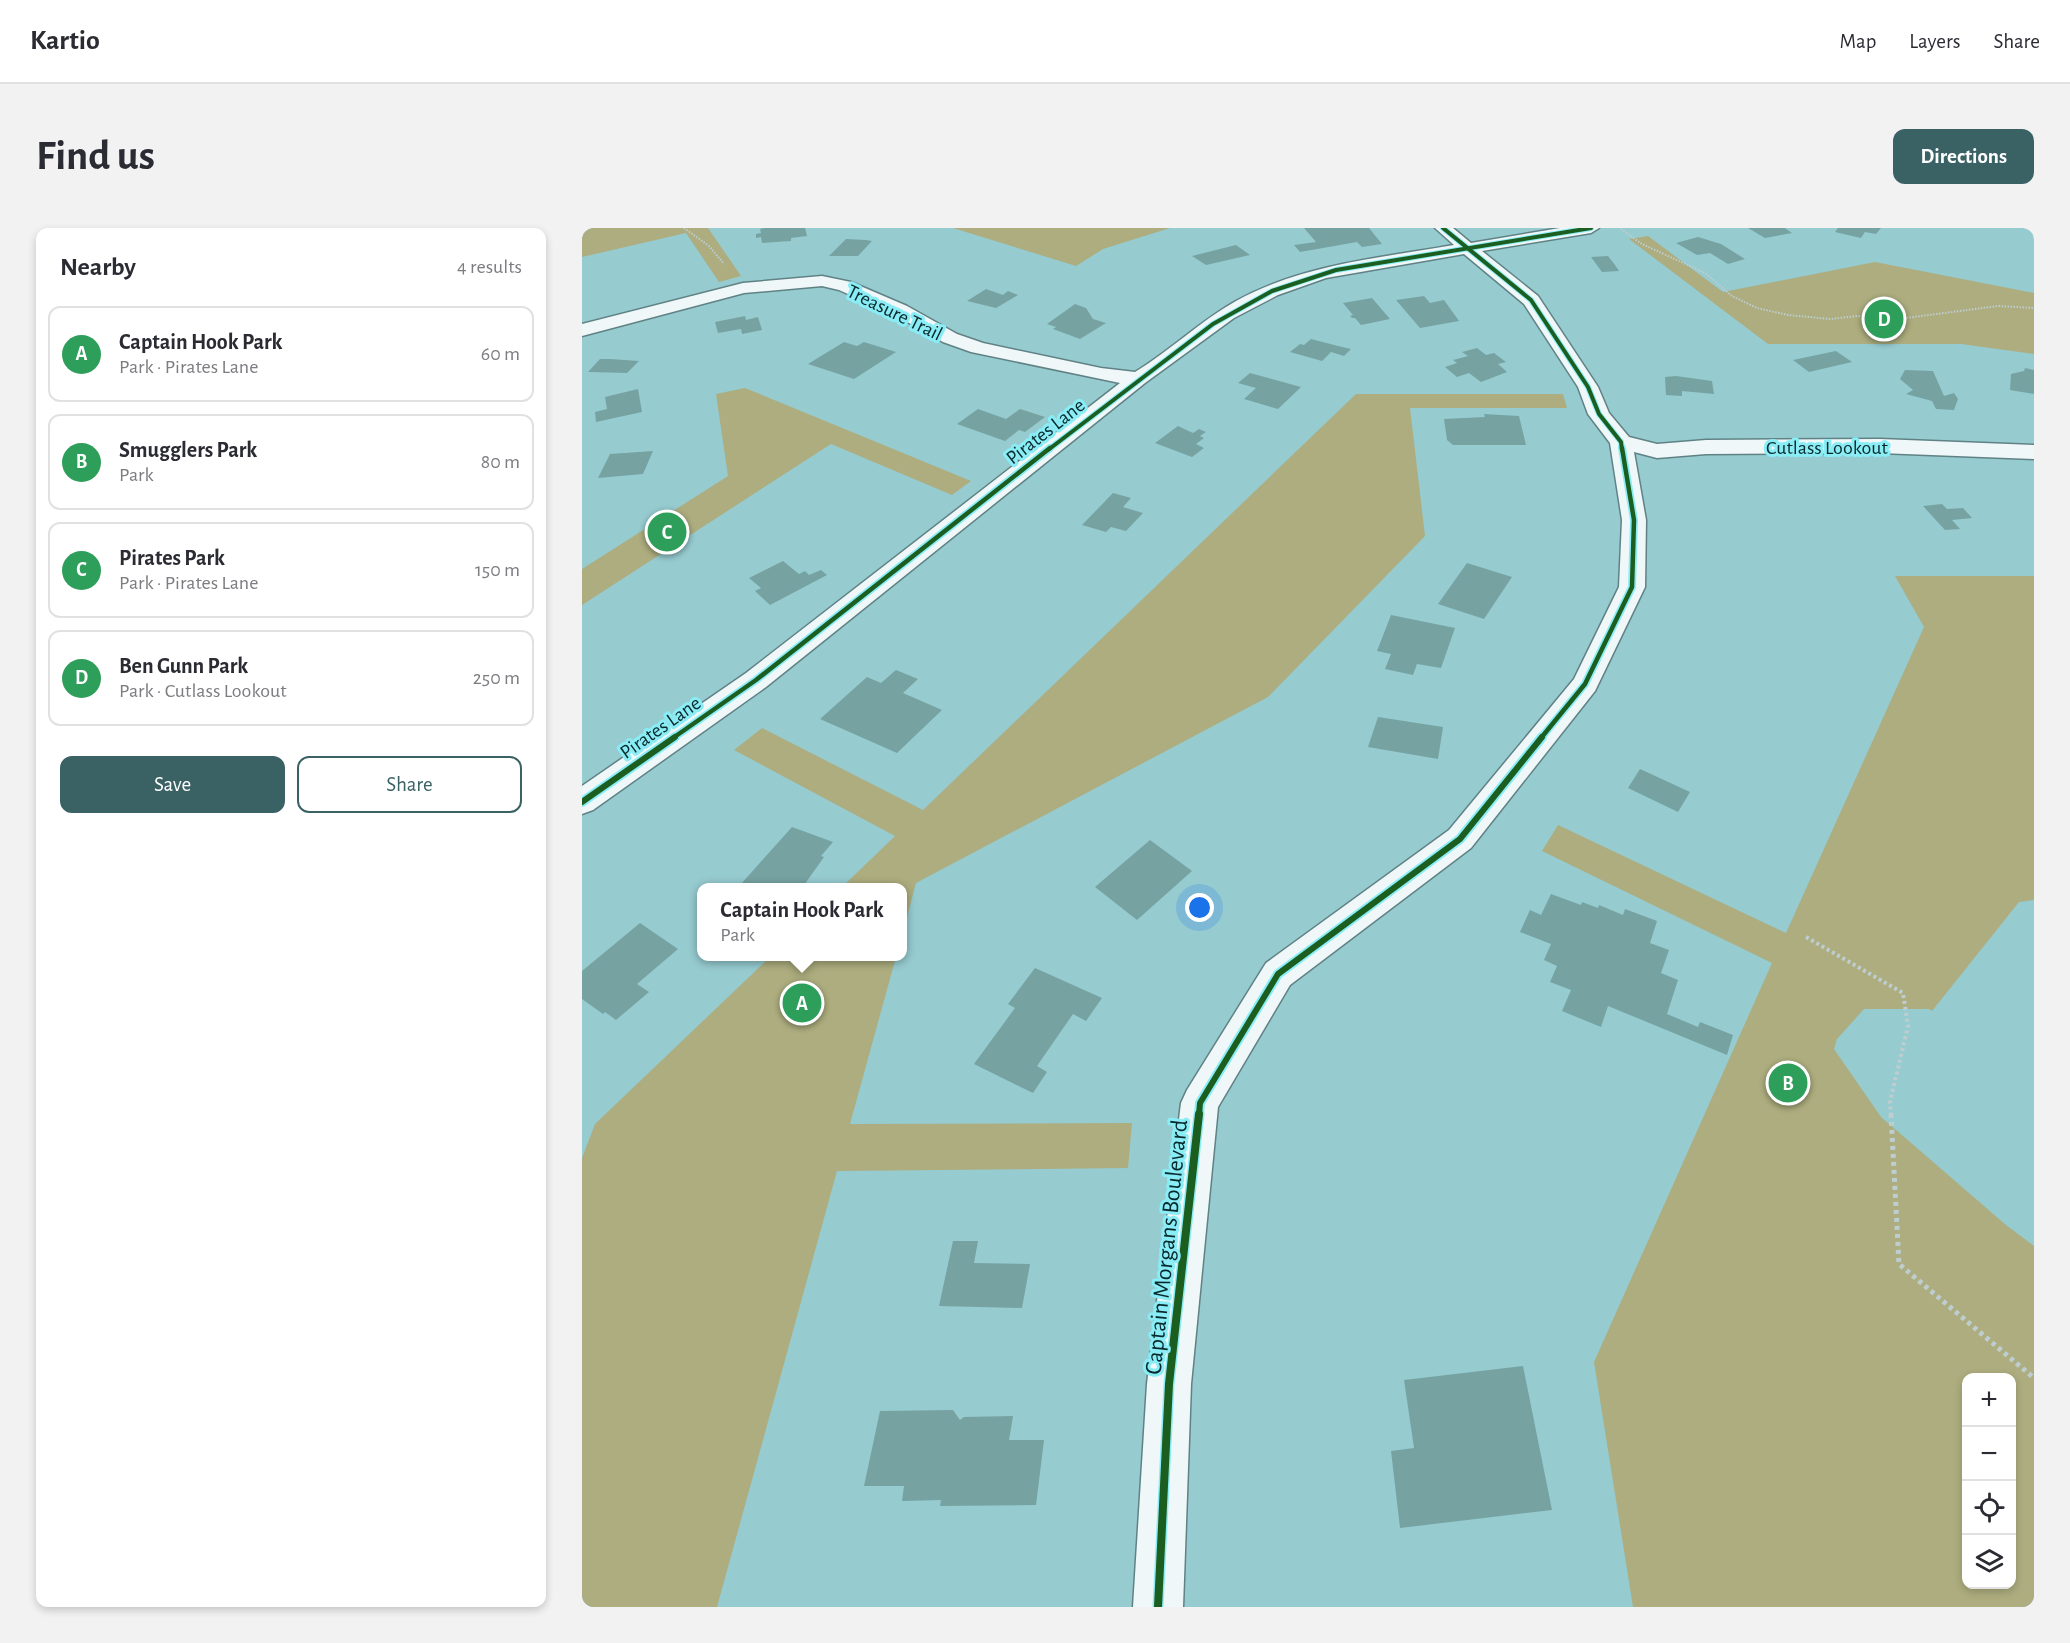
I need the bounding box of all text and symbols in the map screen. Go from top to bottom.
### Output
text: Kartio [30,27,100,55]
text: Map [1840,31,1876,52]
text: Layers [1909,31,1960,52]
text: Share [1993,31,2040,52]
button: Directions [1893,129,2034,184]
text: Find us [36,135,155,177]
text: Nearby [60,254,136,280]
text: 4 results [457,257,522,277]
street label: Treasure Trail [844,281,946,345]
pin: D [1864,296,1904,341]
text: Captain Hook Park [119,331,282,353]
text: A [76,344,88,364]
text: 60 m [481,344,520,364]
text: Park · Pirates Lane [119,357,258,377]
street label: Pirates Lane [1003,395,1089,469]
street label: Cutlass Lookout [1766,438,1889,458]
text: Smugglers Park [119,439,257,461]
text: B [76,452,87,472]
text: 80 m [481,452,520,472]
text: Park [119,465,154,485]
pin: C [648,510,686,554]
text: Pirates Park [119,547,225,569]
text: C [76,560,87,580]
text: 150 m [475,560,520,580]
text: Park · Pirates Lane [119,573,258,593]
text: Ben Gunn Park [119,655,248,677]
text: D [75,668,88,688]
text: 250 m [473,668,520,688]
text: Park · Cutlass Lookout [119,681,287,701]
street label: Pirates Lane [616,693,705,763]
button: Save [60,756,285,813]
button: Share [297,756,522,813]
popup [697,883,907,961]
your location [1185,893,1214,922]
text: Captain Hook Park [720,899,884,921]
text: Park [720,925,755,945]
pin: A [782,980,822,1026]
pin: B [1768,1060,1808,1106]
street label: Captain Morgans Boulevard [1142,1118,1192,1376]
map controls [1962,1373,2016,1589]
button: + [1962,1373,2016,1427]
button: − [1962,1427,2016,1481]
button: locate [1962,1481,2016,1535]
button: layers [1962,1535,2016,1589]

